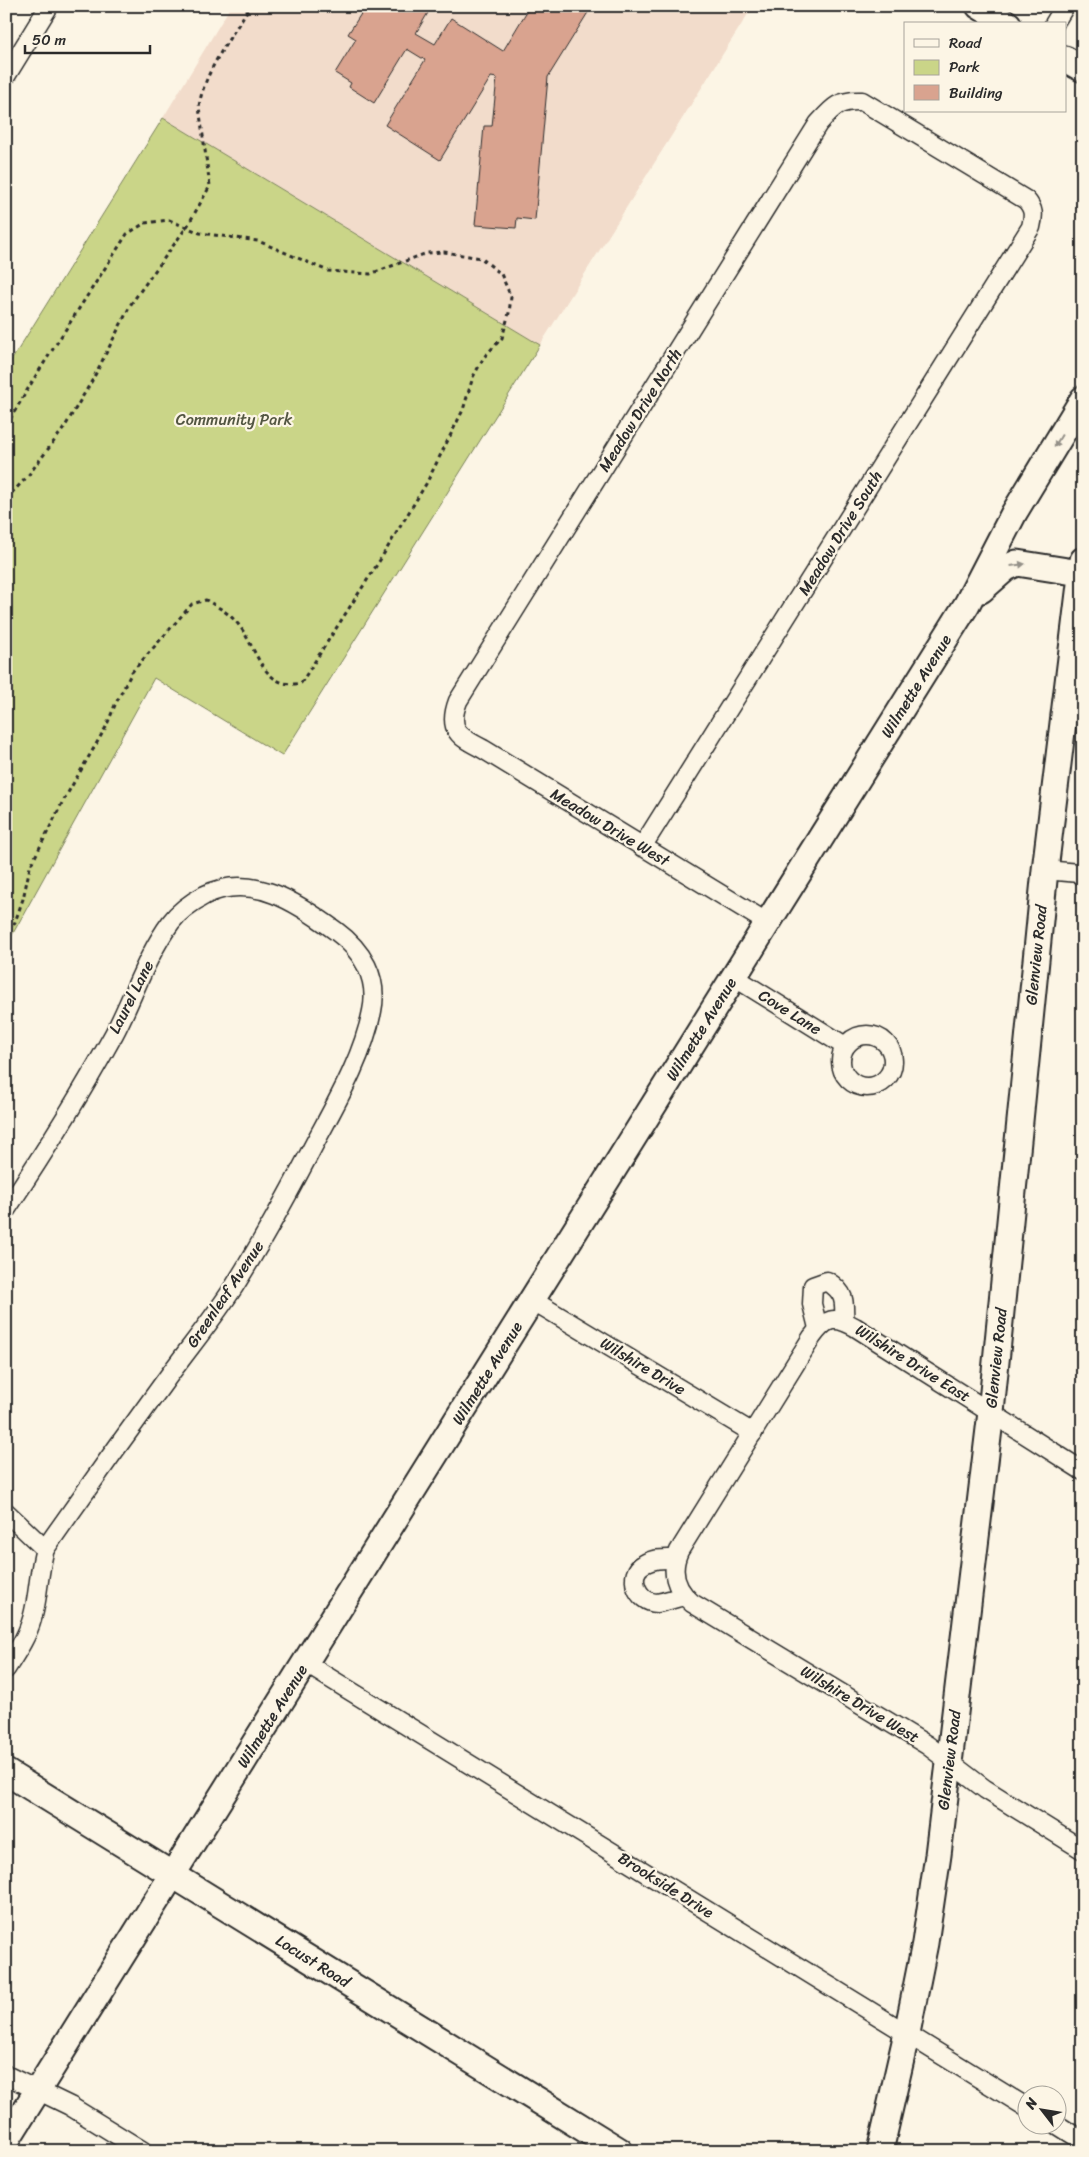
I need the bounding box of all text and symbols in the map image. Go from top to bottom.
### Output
scale bar [25,22,150,54]
legend [904,22,1066,112]
text: 50 m [32,27,67,53]
text: Road [949,30,982,56]
text: Park [949,54,980,80]
text: Building [949,80,1003,106]
street label: Meadow Drive North [590,342,690,478]
park label: Community Park [176,405,293,434]
one-way arrow [1053,435,1062,448]
street label: Meadow Drive South [790,465,890,601]
one-way arrow [1011,561,1027,569]
street label: Wilmette Avenue [872,628,960,744]
street label: Meadow Drive West [545,780,676,875]
street label: Glenview Road [1016,902,1056,1006]
street label: Laurel Lane [100,955,162,1039]
street label: Wilmette Avenue [657,971,745,1087]
street label: Cove Lane [753,981,827,1043]
street label: Greenleaf Avenue [178,1234,272,1354]
street label: Glenview Road [976,1305,1016,1409]
street label: Wilmette Avenue [443,1315,531,1431]
street label: Wilshire Drive East [850,1316,976,1410]
street label: Wilshire Drive [594,1329,692,1403]
street label: Wilshire Drive West [795,1657,925,1751]
street label: Wilmette Avenue [228,1658,316,1774]
street label: Glenview Road [928,1707,970,1812]
street label: Brookside Drive [612,1844,720,1926]
street label: Locust Road [270,1926,358,1996]
north arrow [1016,2084,1066,2134]
text: N [1018,2093,1045,2115]

